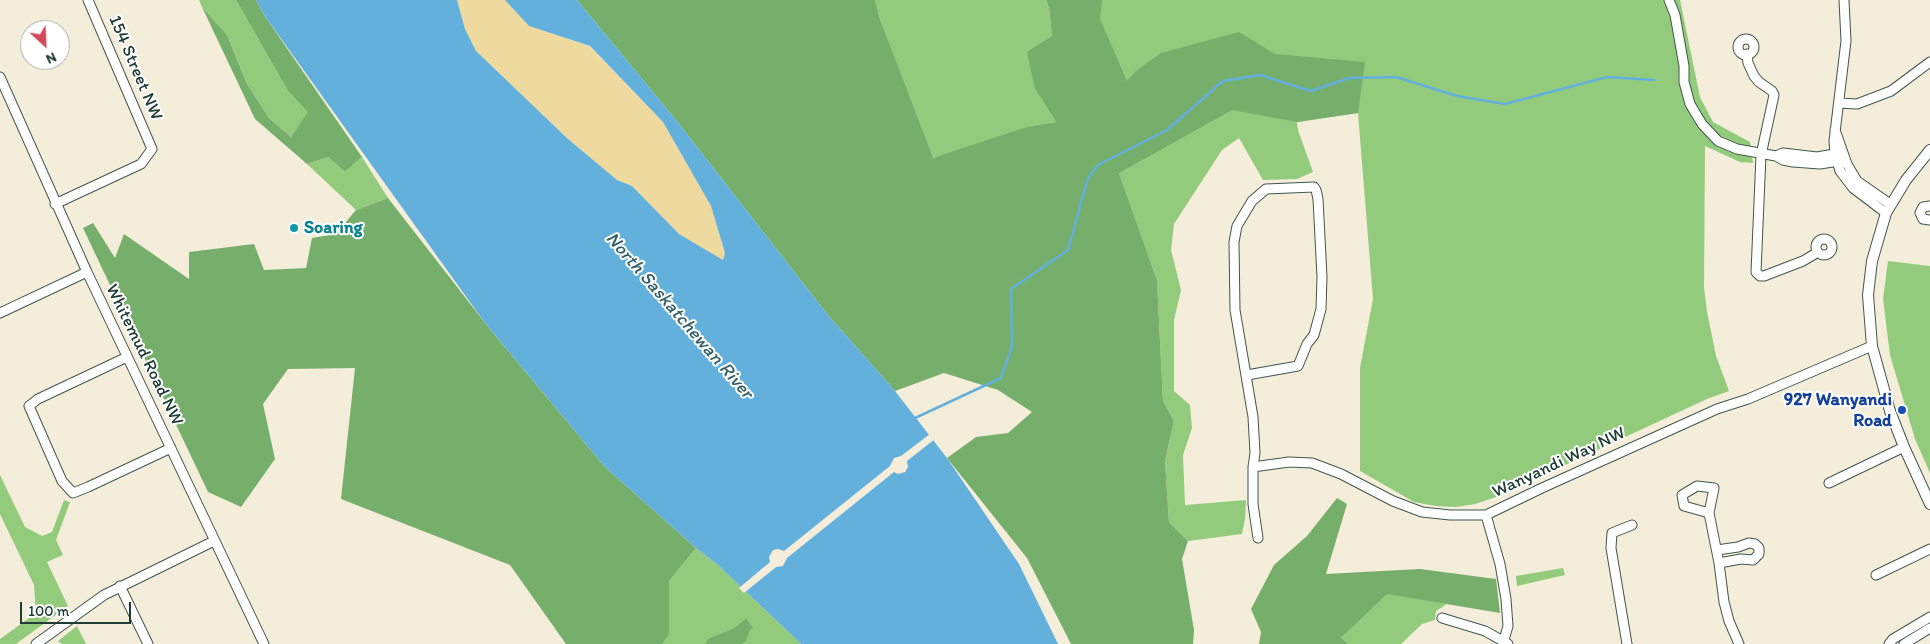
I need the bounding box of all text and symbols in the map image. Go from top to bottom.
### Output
street label: 154 Street NW [103,12,167,124]
north arrow [20,20,70,70]
text: N [43,48,59,68]
place label: Soaring [304,217,363,239]
marker: Soaring [288,222,300,234]
water label: North Saskatchewan River [600,228,758,404]
street label: Whitemud Road NW [100,281,188,429]
place label: 927 Wanyandi Road [1784,389,1892,432]
marker: 927 Wanyandi Road [1896,404,1908,416]
street label: Wanyandi Way NW [1489,423,1629,503]
scale bar [22,592,134,624]
text: 100 m [28,602,69,620]

